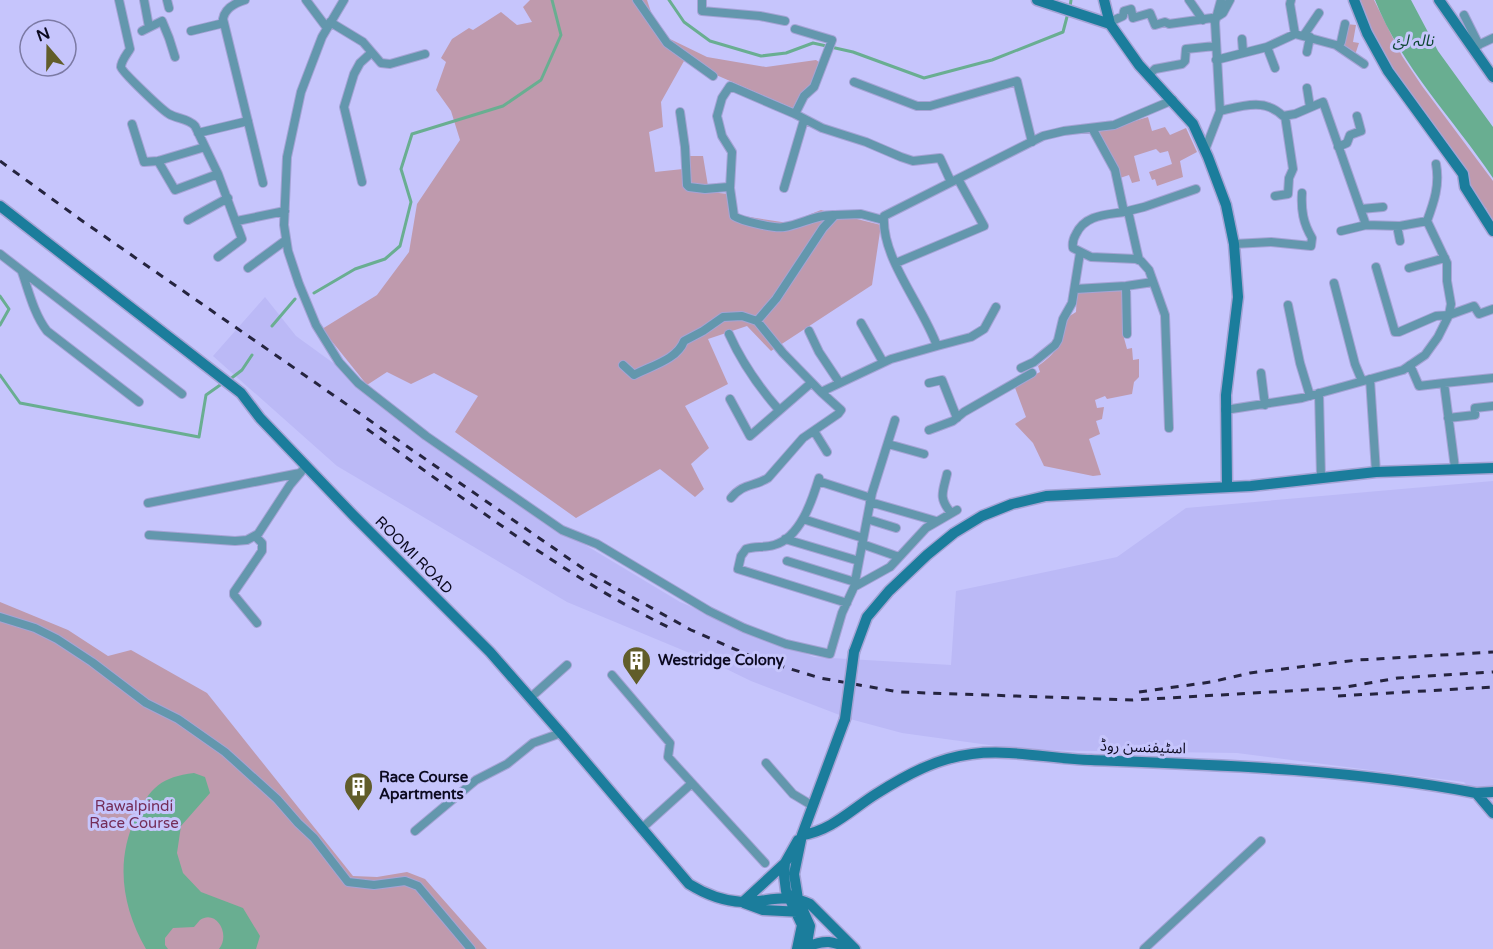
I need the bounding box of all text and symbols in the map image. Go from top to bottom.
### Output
north arrow [18,18,78,78]
text: N [34,23,53,46]
water label: نالہ لئ [1393,31,1435,51]
street label: ROOMI ROAD [371,512,457,598]
building icon: Westridge Colony [621,644,653,686]
place label: Westridge Colony [658,651,784,670]
street label: اسٹیفنسن روڈ [1100,737,1186,757]
place label: Race Course Apartments [379,768,469,804]
building icon: Race Course Apartments [342,770,374,812]
park label: Rawalpindi Race Course [89,797,179,832]

